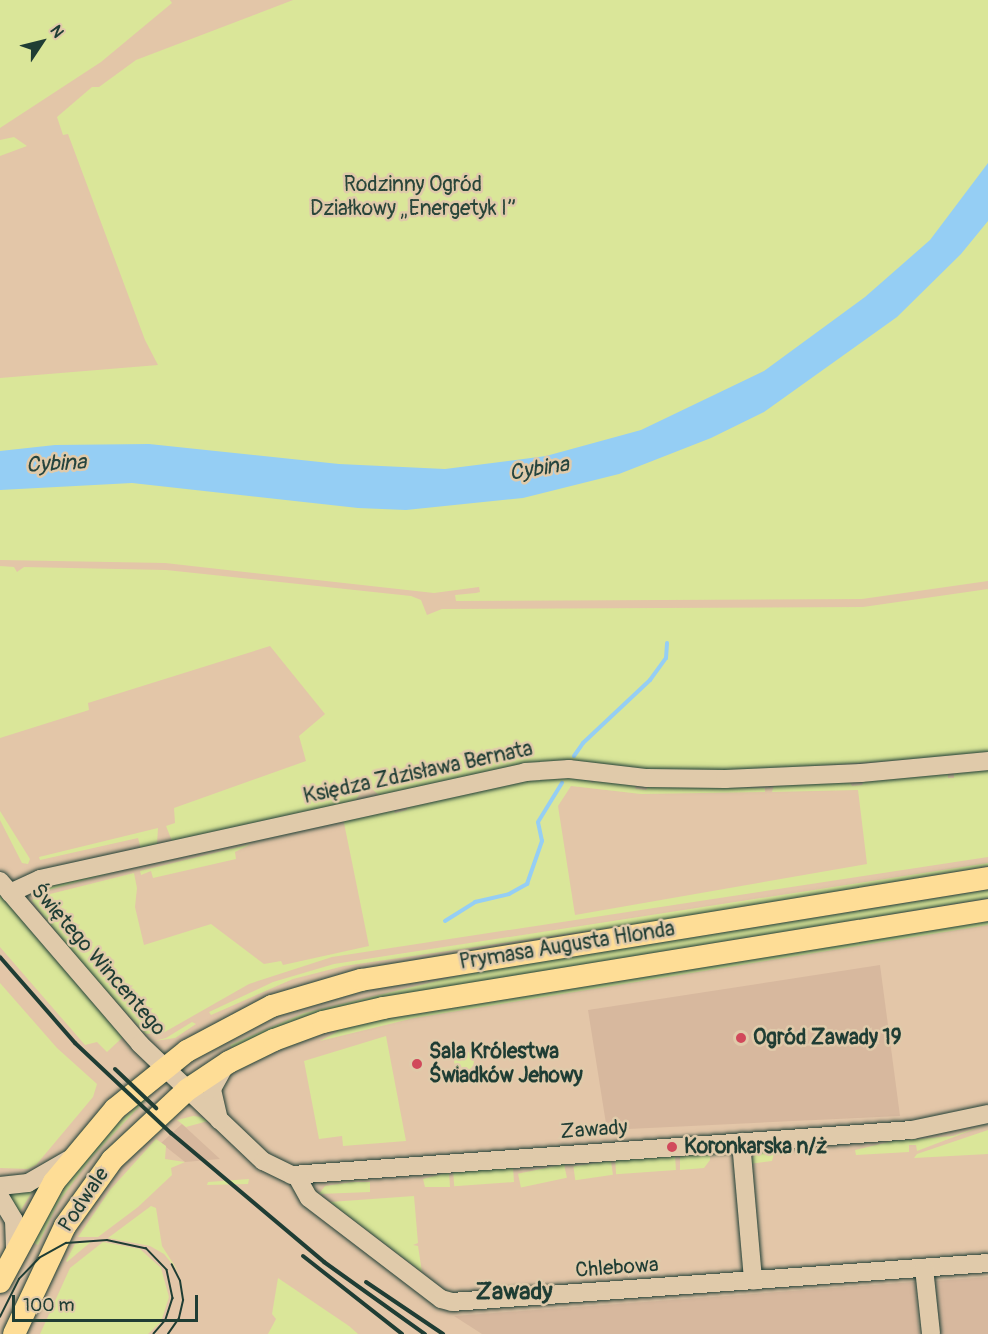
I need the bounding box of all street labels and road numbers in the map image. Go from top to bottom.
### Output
street label: Księdza Zdzisława Bernata [301,736,535,810]
street label: Świętego Wincentego [25,879,171,1041]
street label: Prymasa Augusta Hlonda [458,917,676,975]
street label: Zawady [560,1115,628,1145]
street label: Podwale [53,1163,115,1237]
street label: Chlebowa [574,1253,660,1283]

